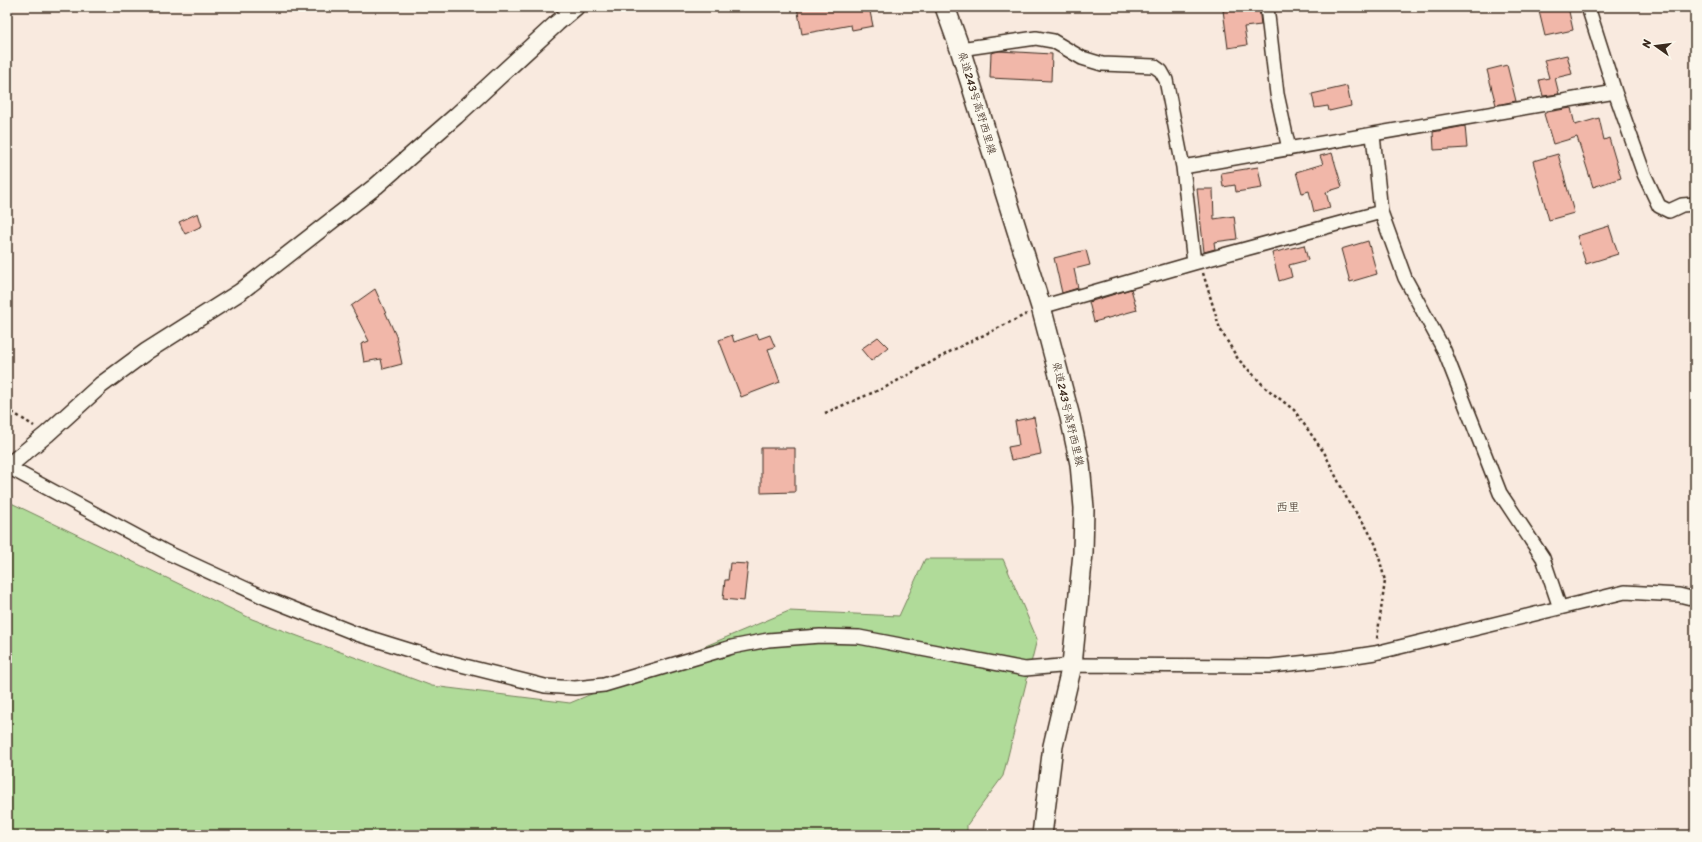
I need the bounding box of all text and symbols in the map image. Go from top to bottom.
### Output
north arrow [1636,26,1676,66]
text: N [1636,37,1657,51]
street label: 県道243号高野西里線 [952,49,1002,157]
street label: 県道243号高野西里線 [1047,360,1089,468]
district label: 西里 [1276,496,1300,518]

